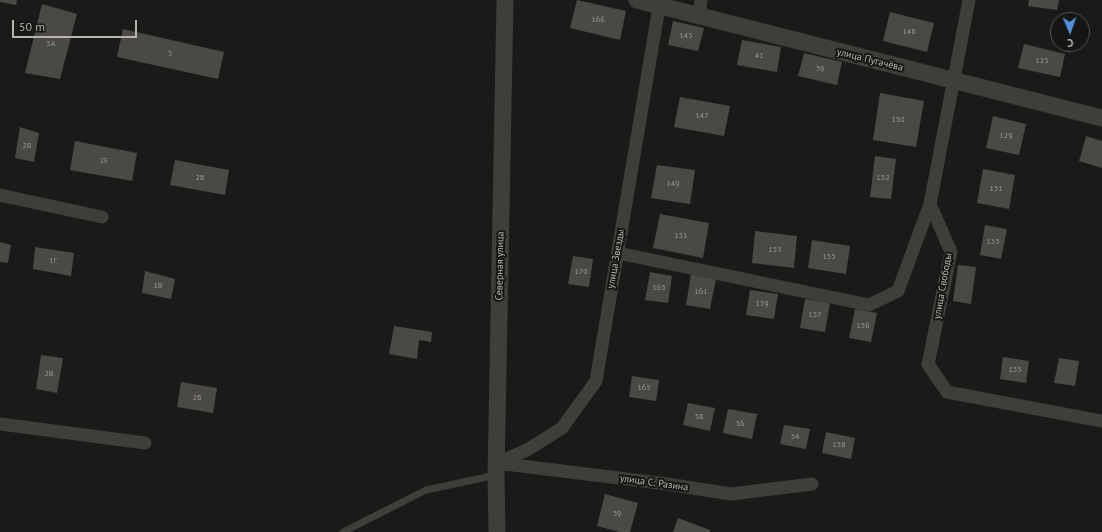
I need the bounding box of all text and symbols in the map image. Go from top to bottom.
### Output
scale bar [14,12,139,38]
north arrow [1050,12,1090,52]
house number: 166 [591,15,605,25]
text: 50 m [19,19,45,34]
house number: 148 [902,27,916,37]
house number: 145 [679,31,693,41]
text: С [1067,36,1074,50]
house number: 5А [46,39,56,49]
street label: улица Пугачёва [836,46,904,74]
house number: 3 [168,49,172,59]
house number: 41 [755,51,763,61]
house number: 125 [1035,56,1049,66]
house number: 39 [816,64,824,74]
house number: 147 [695,111,709,121]
house number: 150 [891,115,905,125]
house number: 129 [999,131,1013,141]
house number: 2В [22,141,32,151]
house number: 2Е [100,156,108,166]
house number: 2Б [196,173,204,183]
house number: 152 [876,173,890,183]
house number: 149 [666,179,680,189]
house number: 131 [989,184,1003,194]
street label: улица Звезды [605,228,627,290]
street label: Северная улица [493,231,507,301]
house number: 151 [674,231,688,241]
house number: 133 [986,237,1000,247]
house number: 153 [768,245,782,255]
house number: 155 [822,252,836,262]
street label: улица Свободы [931,252,955,320]
house number: 1Г [49,256,57,266]
house number: 170 [574,267,588,277]
house number: 1В [153,281,163,291]
house number: 163 [652,283,666,293]
house number: 161 [694,287,708,297]
house number: 159 [755,299,769,309]
house number: 157 [808,310,822,320]
house number: 156 [856,321,870,331]
house number: 135 [1008,365,1022,375]
house number: 2В [44,369,54,379]
house number: 165 [637,383,651,393]
house number: 2Б [193,393,201,403]
house number: 58 [695,412,703,422]
house number: 56 [736,419,744,429]
house number: 54 [791,432,799,442]
house number: 158 [832,440,846,450]
street label: улица С. Разина [619,472,689,494]
house number: 39 [613,509,621,519]

